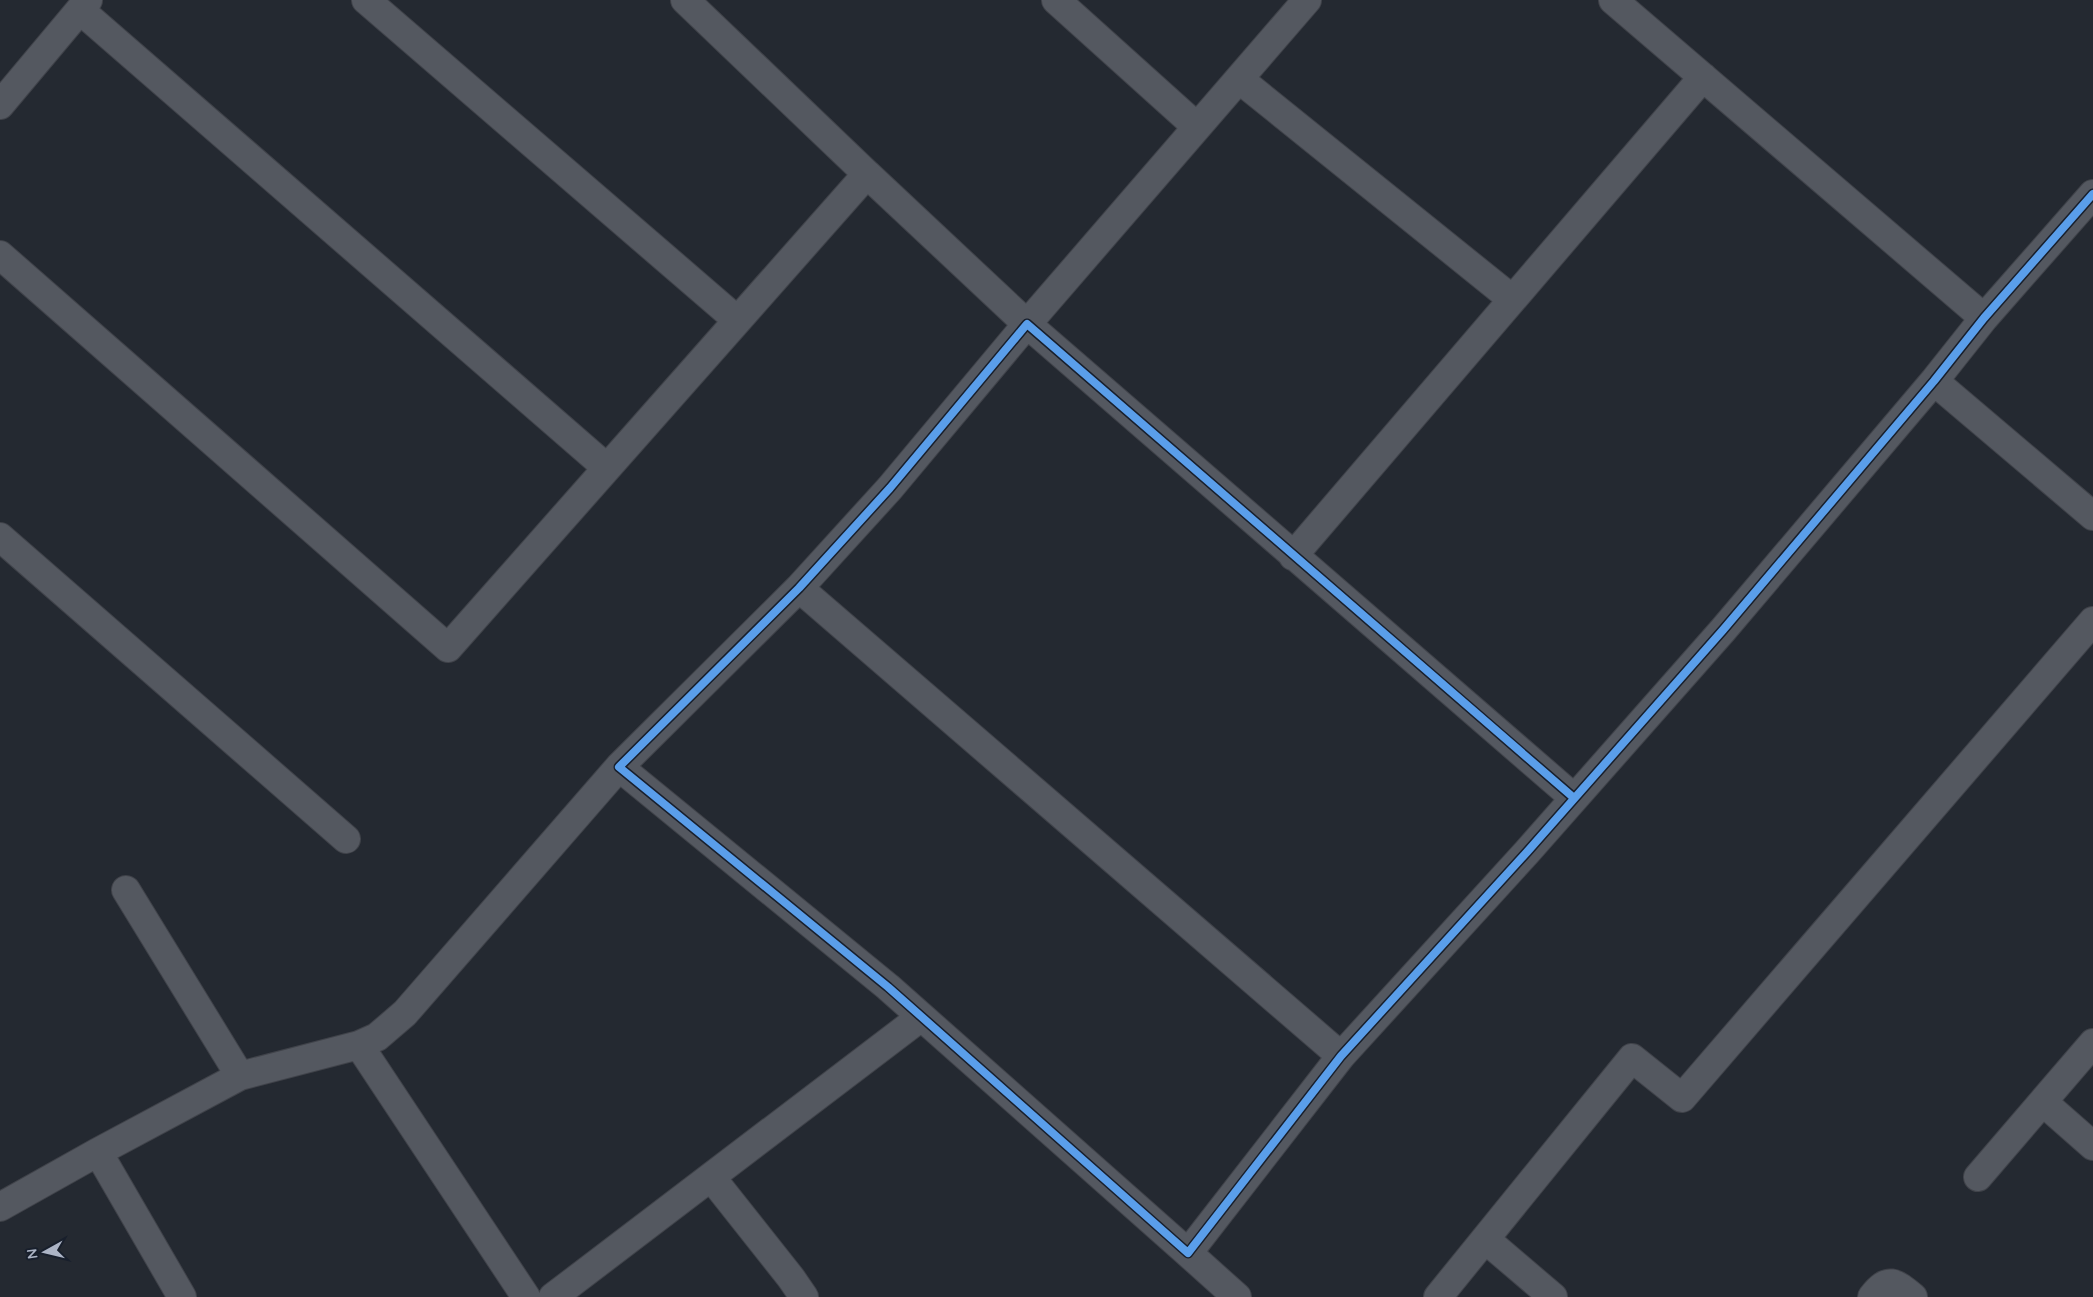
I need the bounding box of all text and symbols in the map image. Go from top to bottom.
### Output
north arrow [20,1227,70,1277]
text: N [22,1247,42,1260]

